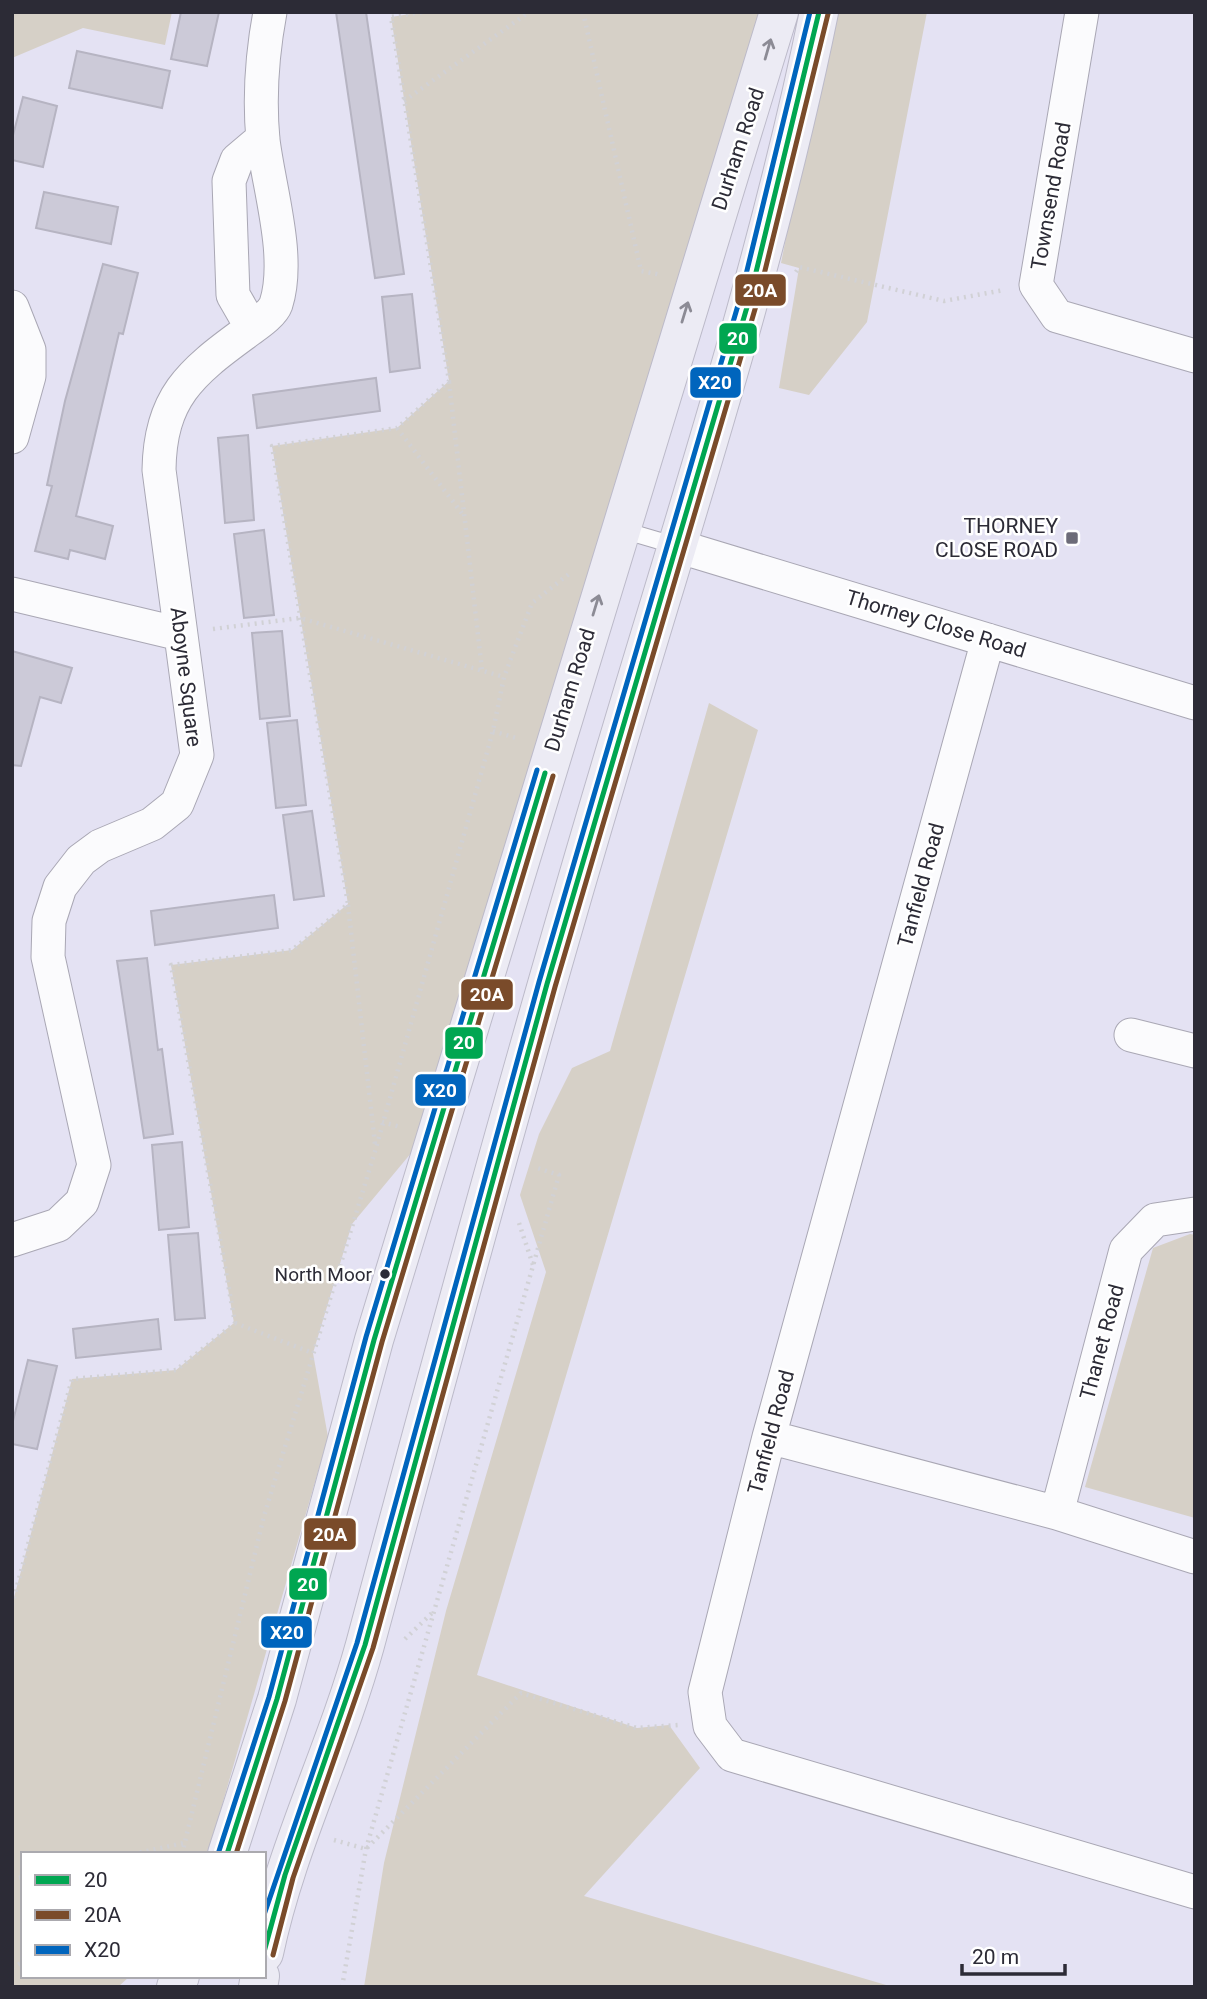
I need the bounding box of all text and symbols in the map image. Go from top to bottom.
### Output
one-way arrow [763,38,776,60]
street label: Durham Road [707,85,769,213]
street label: Townsend Road [1026,120,1076,272]
line badge: 20A [734,273,787,307]
text: 20A [743,279,778,302]
one-way arrow [679,302,692,324]
line badge: 20 [718,322,758,355]
text: 20 [727,327,749,350]
line badge: X20 [689,366,742,399]
text: X20 [698,371,732,394]
place label: THORNEY CLOSE ROAD [935,514,1058,562]
marker: THORNEY CLOSE ROAD [1064,530,1080,546]
street label: Thorney Close Road [843,585,1029,663]
one-way arrow [590,594,603,616]
street label: Aboyne Square [166,606,206,748]
street label: Durham Road [540,626,600,754]
street label: Tanfield Road [893,820,949,950]
line badge: 20A [460,978,514,1011]
text: 20A [470,983,505,1006]
line badge: 20 [444,1026,484,1060]
text: 20 [453,1031,475,1054]
line badge: X20 [414,1073,467,1107]
text: X20 [423,1079,457,1102]
place label: North Moor [275,1263,373,1286]
marker: North Moor [378,1267,392,1281]
street label: Thanet Road [1075,1282,1129,1402]
street label: Tanfield Road [743,1367,799,1497]
line badge: 20A [303,1517,357,1551]
text: 20A [313,1523,348,1546]
line badge: 20 [288,1567,328,1601]
text: 20 [297,1573,319,1596]
line badge: X20 [260,1615,313,1649]
text: X20 [270,1621,304,1644]
legend [21,1852,266,1978]
text: 20 [84,1868,108,1892]
text: 20A [84,1903,122,1927]
scale bar [962,1932,1065,1976]
text: X20 [84,1938,121,1962]
text: 20 m [972,1945,1019,1969]

